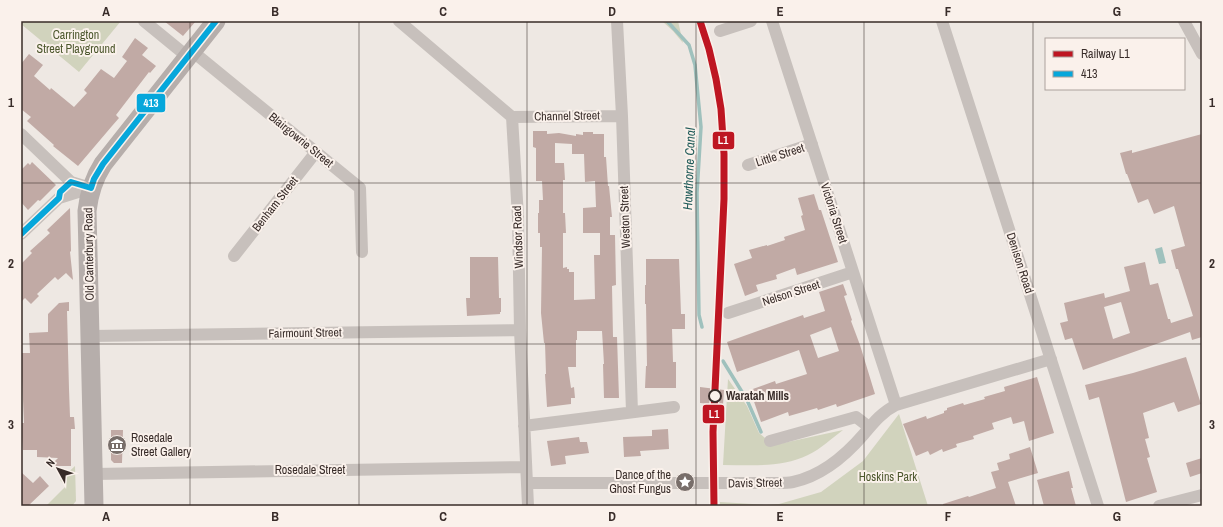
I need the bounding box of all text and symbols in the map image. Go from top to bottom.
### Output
text: A [102,3,110,20]
text: B [271,3,279,20]
text: C [439,3,447,20]
text: D [608,3,616,20]
text: E [776,3,784,20]
text: F [945,3,952,20]
text: G [1113,3,1121,20]
park label: Carrington Street Playground [37,27,115,57]
legend [1045,38,1185,90]
text: Railway L1 [1081,46,1130,62]
text: 413 [1081,66,1097,82]
line badge: 413 [136,93,166,113]
text: 1 [8,94,14,111]
text: 1 [1209,94,1215,111]
text: 413 [143,96,159,110]
street label: Channel Street [534,107,600,125]
street label: Blairgowrie Street [265,109,337,171]
water label: Hawthorne Canal [679,127,699,210]
line badge: L1 [712,131,735,150]
text: L1 [718,133,728,147]
street label: Little Street [754,140,807,170]
street label: Benham Street [248,173,302,235]
street label: Victoria Street [817,181,851,246]
street label: Weston Street [616,185,634,248]
street label: Windsor Road [509,205,527,269]
street label: Old Canterbury Road [80,207,98,301]
street label: Denison Road [1003,231,1037,295]
text: 2 [8,255,14,272]
text: 2 [1209,255,1215,272]
street label: Nelson Street [760,276,822,310]
street label: Fairmount Street [268,324,342,342]
place label: Waratah Mills [726,388,790,404]
marker: Waratah Mills [708,389,722,403]
line badge: L1 [702,404,725,424]
text: L1 [709,407,719,421]
text: 3 [8,416,14,433]
text: 3 [1209,416,1215,433]
place label: Rosedale Street Gallery [131,430,191,460]
museum icon: Rosedale Street Gallery [106,434,128,456]
north arrow [38,449,78,489]
text: N [43,456,58,470]
street label: Rosedale Street [275,462,346,478]
place label: Dance of the Ghost Fungus [609,467,671,497]
park label: Hoskins Park [859,469,917,485]
place icon: Dance of the Ghost Fungus [674,471,696,493]
street label: Davis Street [728,475,782,491]
text: A [102,508,110,525]
text: B [271,508,279,525]
text: C [439,508,447,525]
text: D [608,508,616,525]
text: E [776,508,784,525]
text: F [945,508,952,525]
text: G [1113,508,1121,525]

